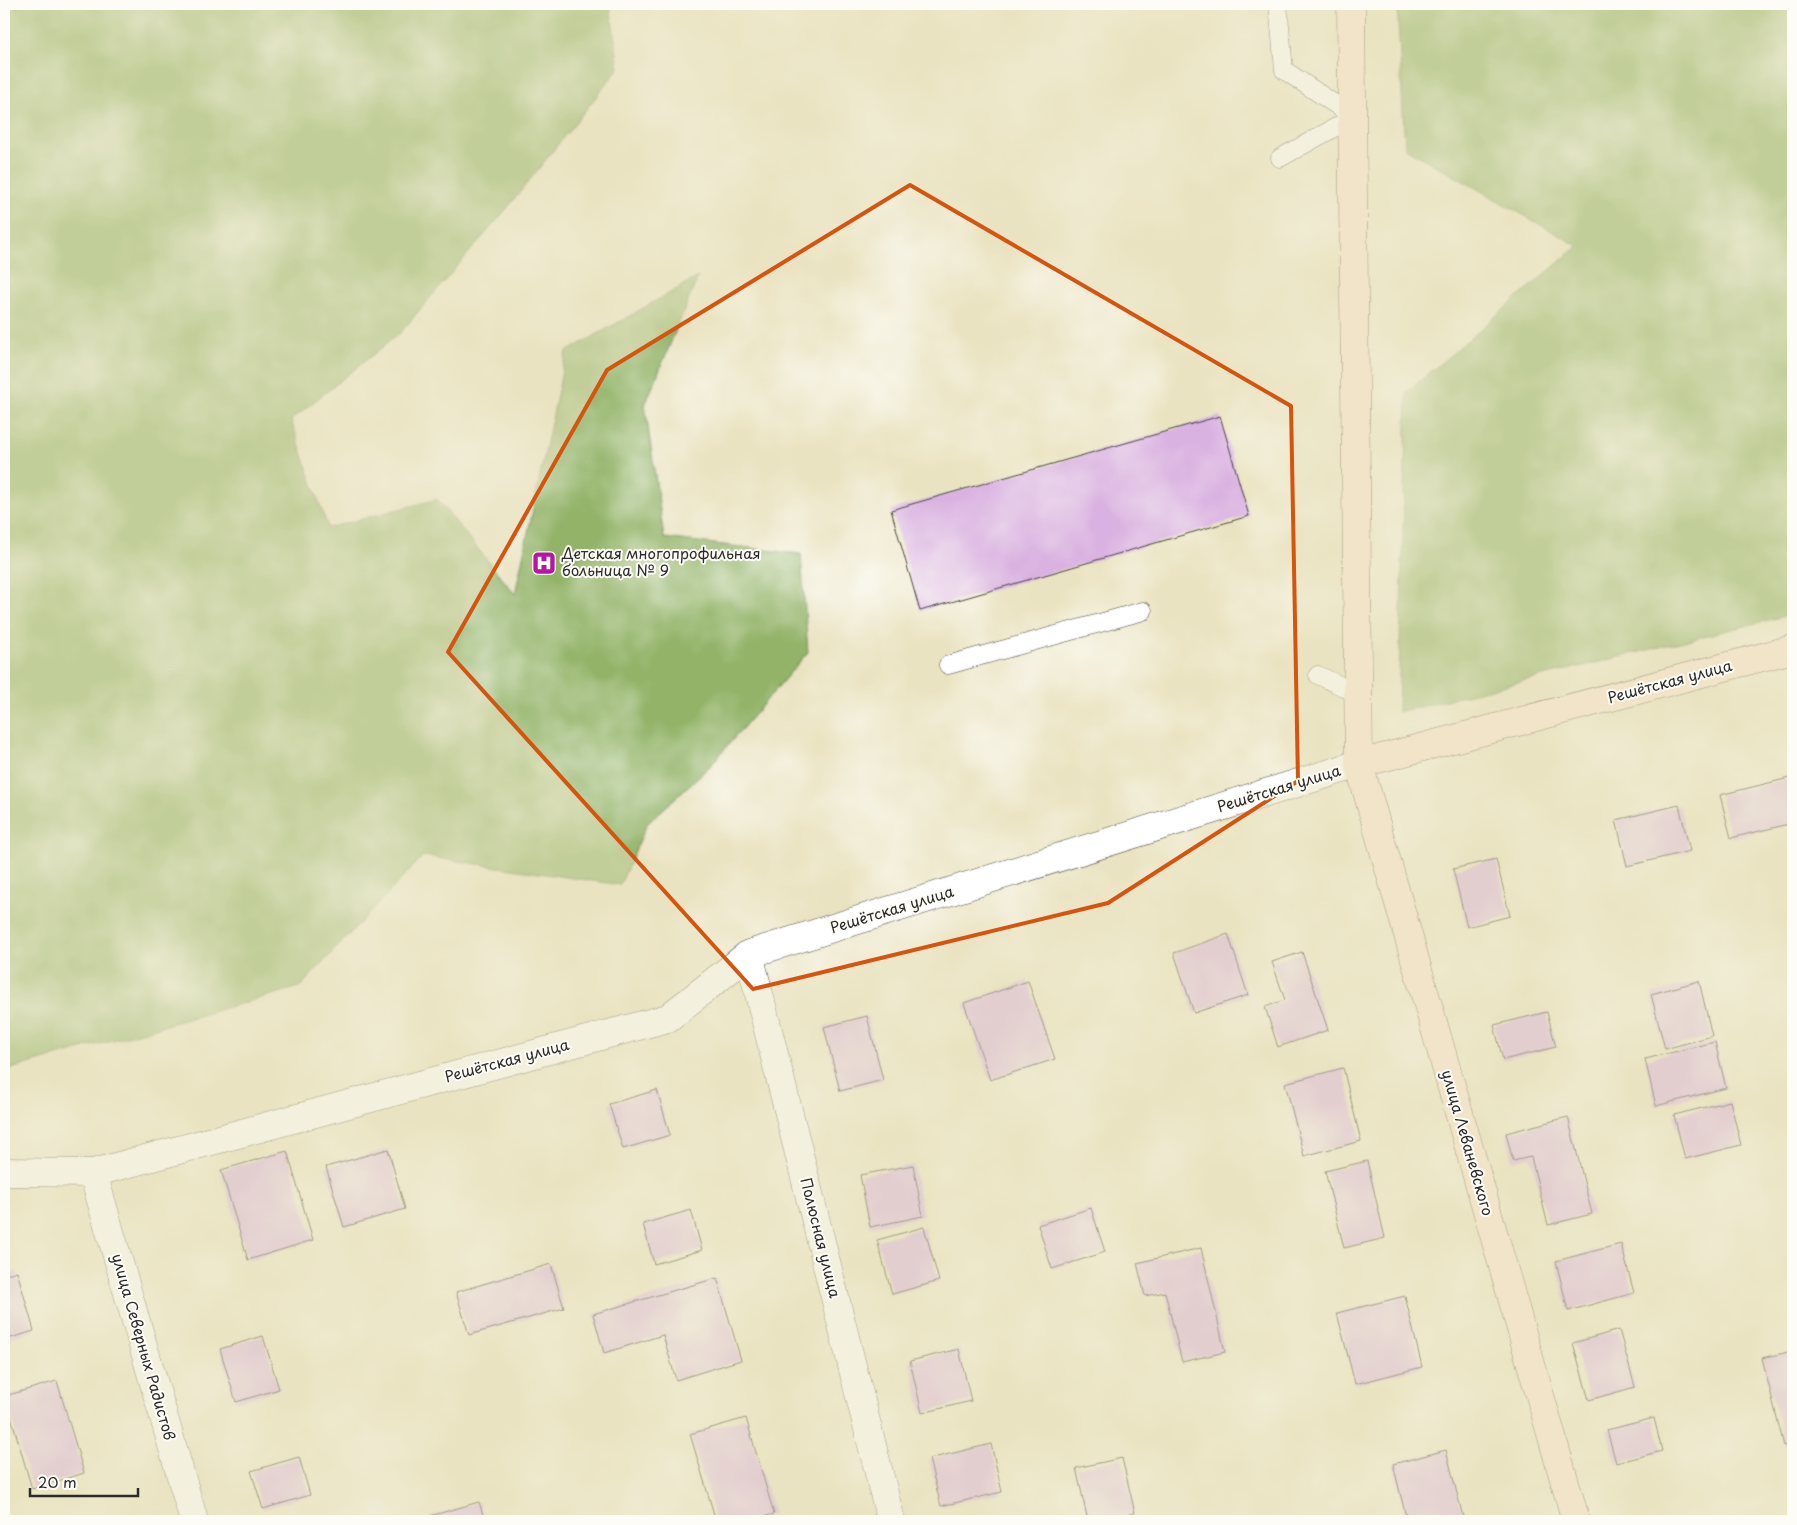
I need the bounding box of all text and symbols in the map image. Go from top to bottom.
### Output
place label: Детская многопрофильная больница № 9 [561,541,761,581]
hospital icon: Детская многопрофильная больница № 9 [531,550,557,576]
street label: Решётская улица [1605,653,1735,708]
street label: Решётская улица [1214,758,1344,817]
street label: Решётская улица [827,879,957,938]
street label: Решётская улица [442,1032,572,1087]
street label: улица Леваневского [1437,1067,1500,1218]
street label: Полюсная улица [795,1175,848,1301]
street label: улица Северных Радистов [107,1251,182,1443]
scale bar [30,1465,138,1497]
text: 20 m [38,1470,77,1493]

